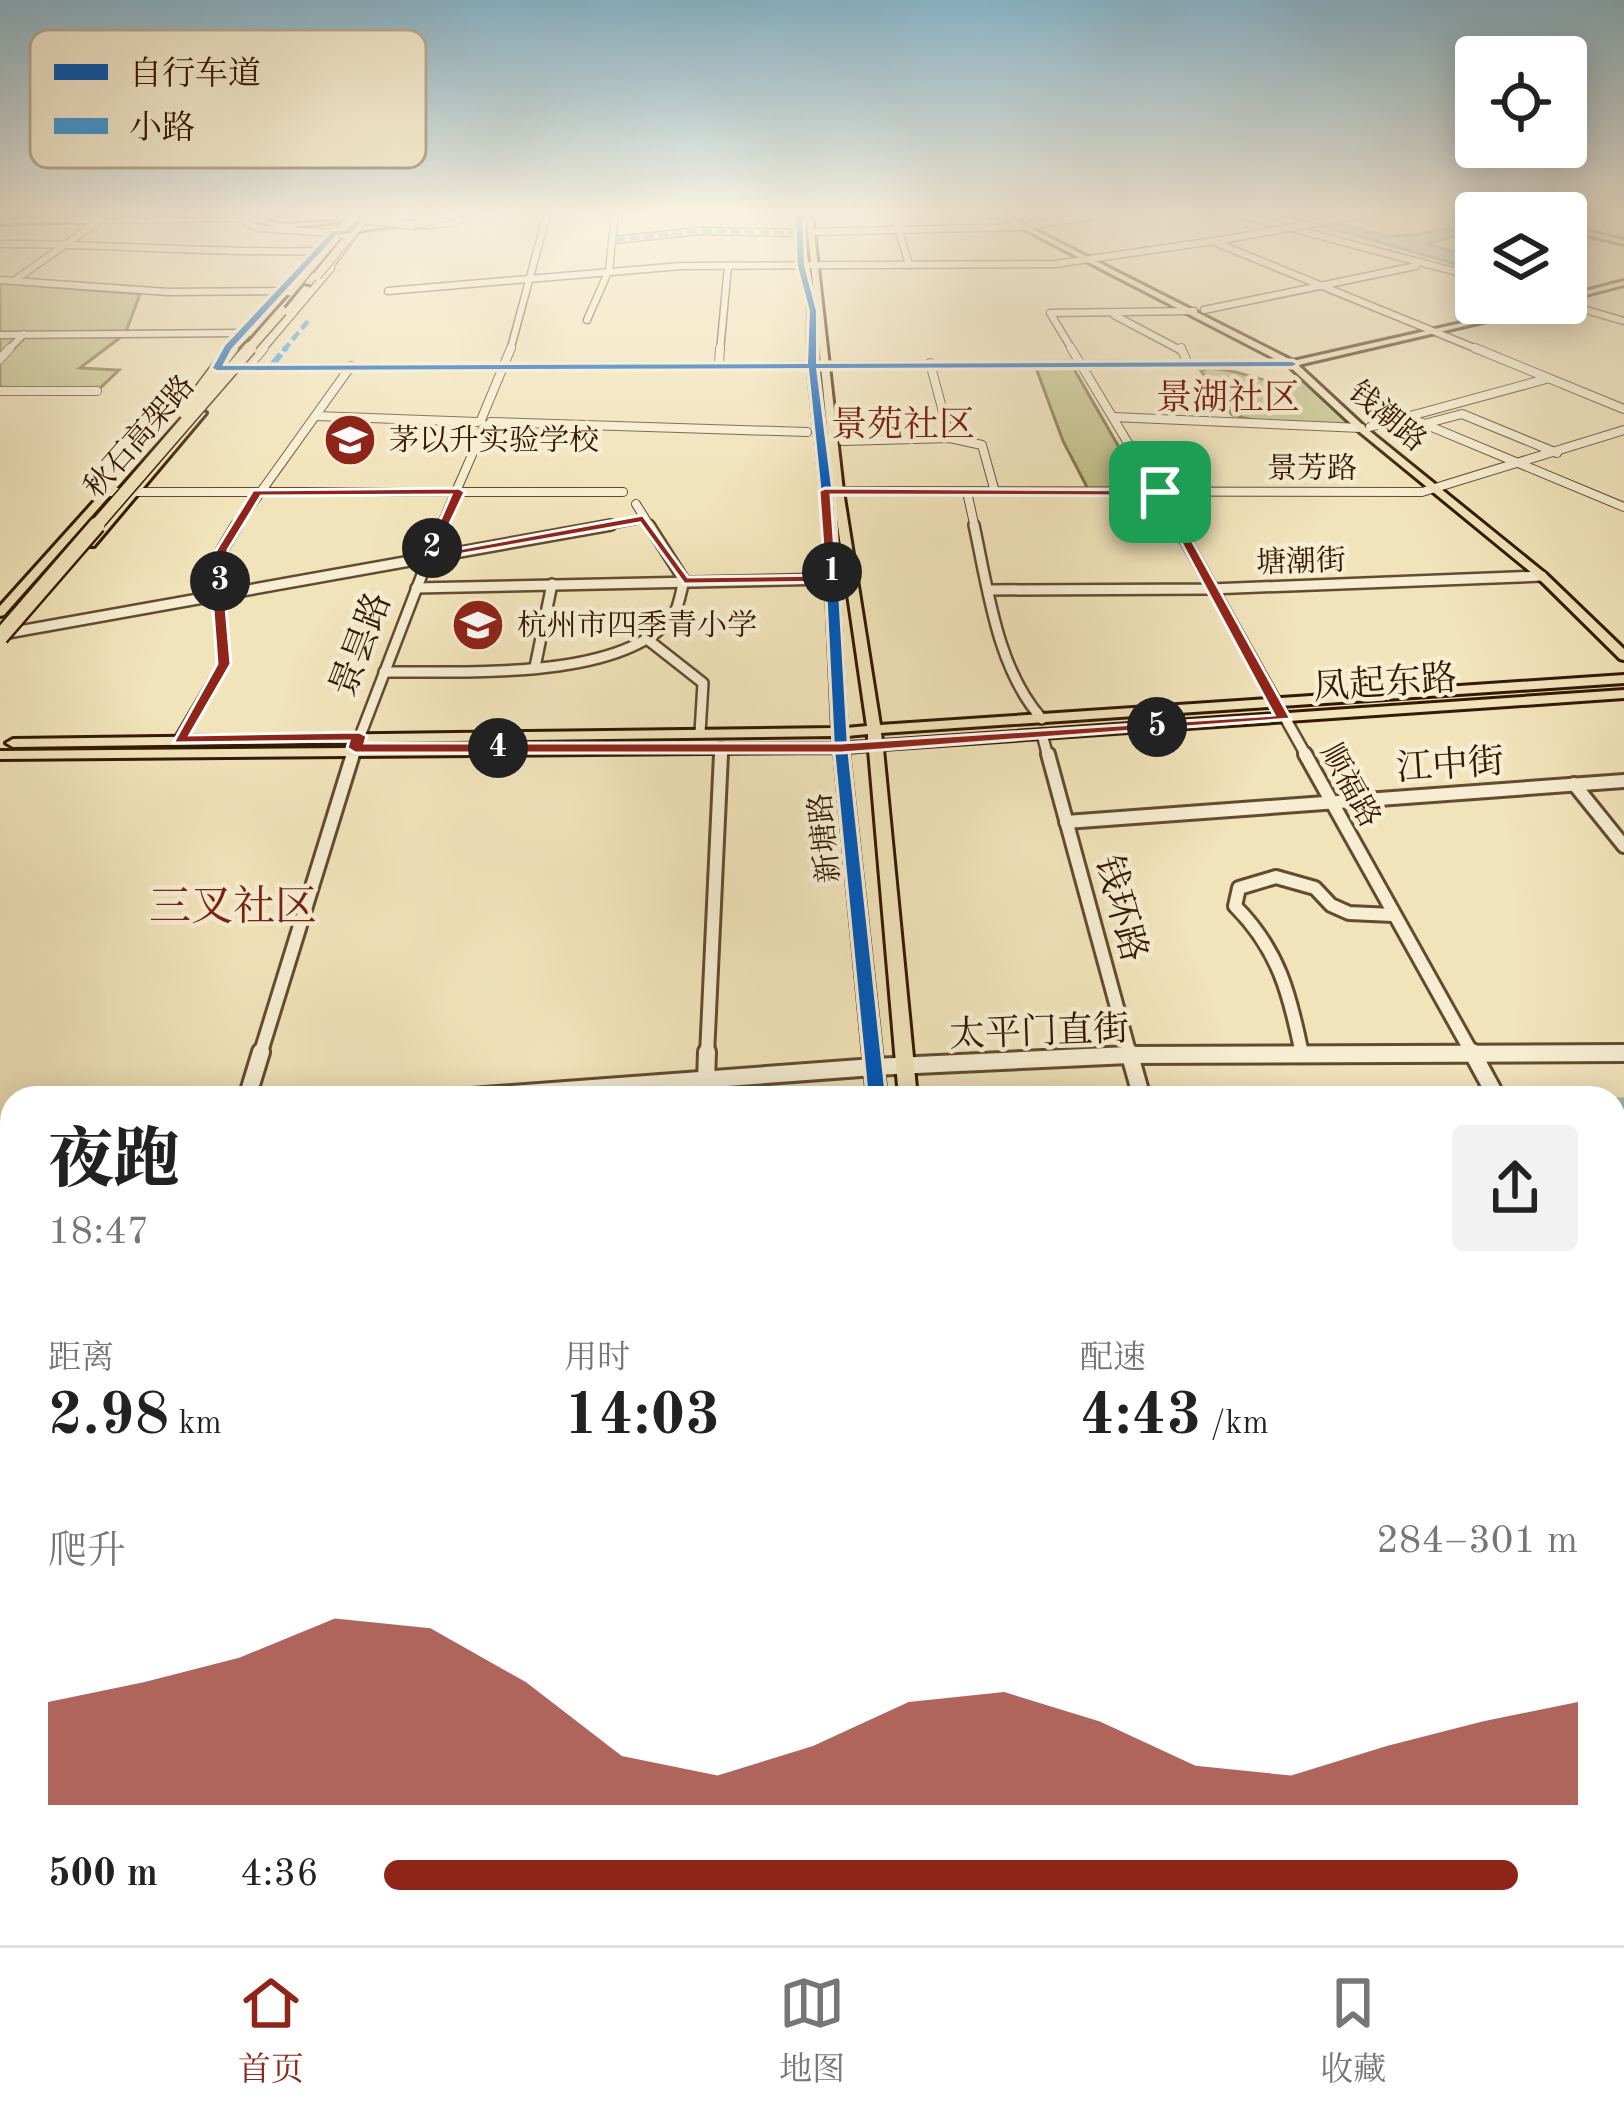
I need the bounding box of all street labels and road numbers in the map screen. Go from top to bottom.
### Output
street label: 秋石高架路 [78,369,201,504]
street label: 钱潮路 [1343,375,1433,458]
street label: 景芳路 [1267,452,1357,485]
street label: 塘潮街 [1255,543,1347,580]
street label: 景昙路 [323,587,399,702]
street label: 凤起东路 [1312,658,1458,708]
street label: 顺福路 [1314,738,1387,833]
street label: 江中街 [1395,741,1505,789]
street label: 新塘路 [803,791,846,884]
street label: 钱环路 [1088,851,1154,966]
street label: 太平门直街 [948,1009,1130,1055]

